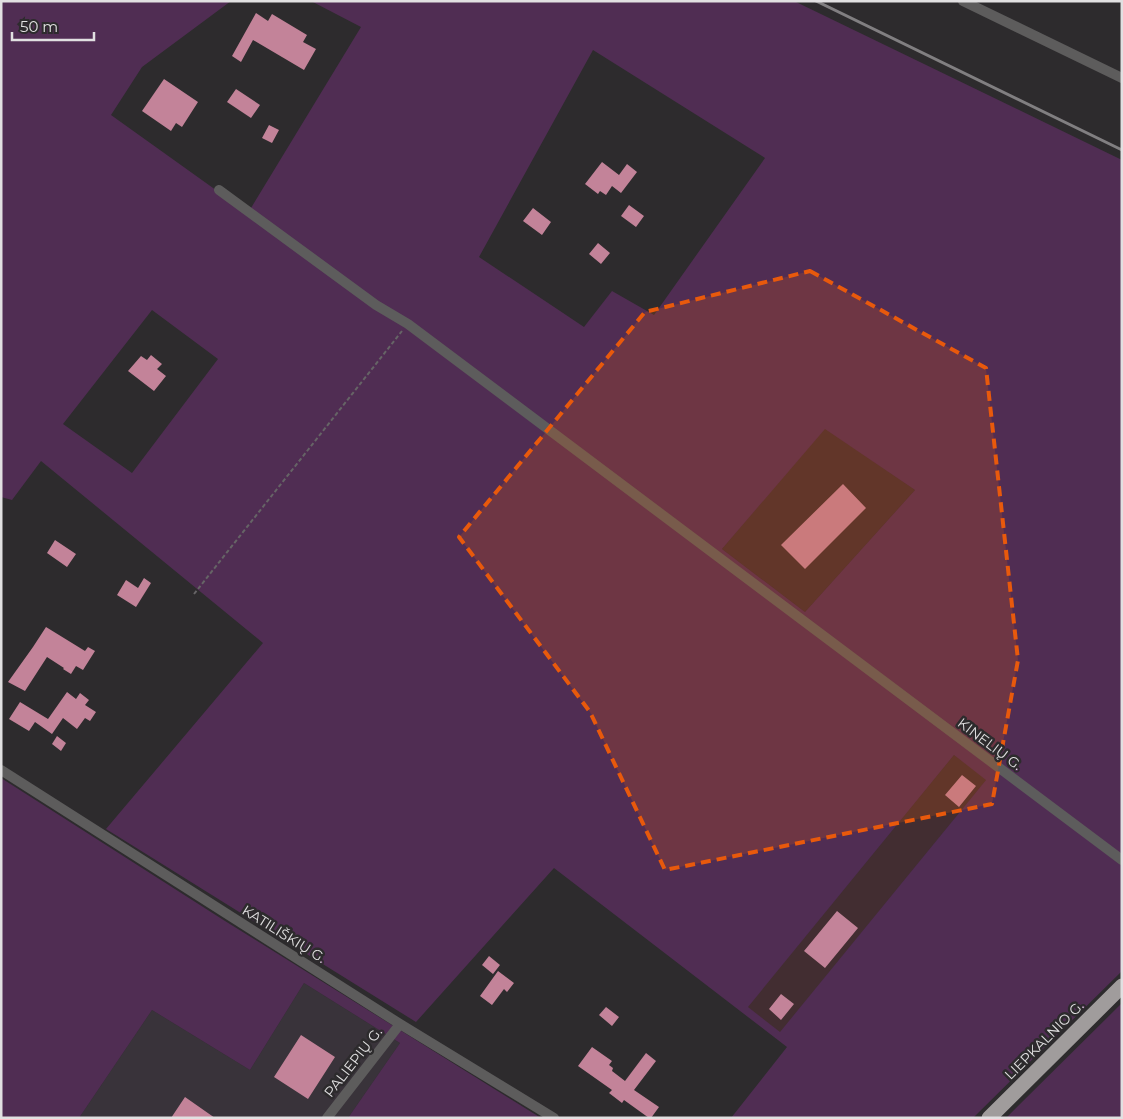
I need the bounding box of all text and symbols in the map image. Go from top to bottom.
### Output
scale bar [12,10,95,42]
text: 50 m [20,17,58,36]
street label: KINELIŲ G. [954,714,1026,774]
street label: KATILIŠKIŲ G. [239,901,329,967]
street label: LIEPKALNIO G. [1001,997,1087,1083]
street label: PALIEPIŲ G. [320,1023,386,1101]

